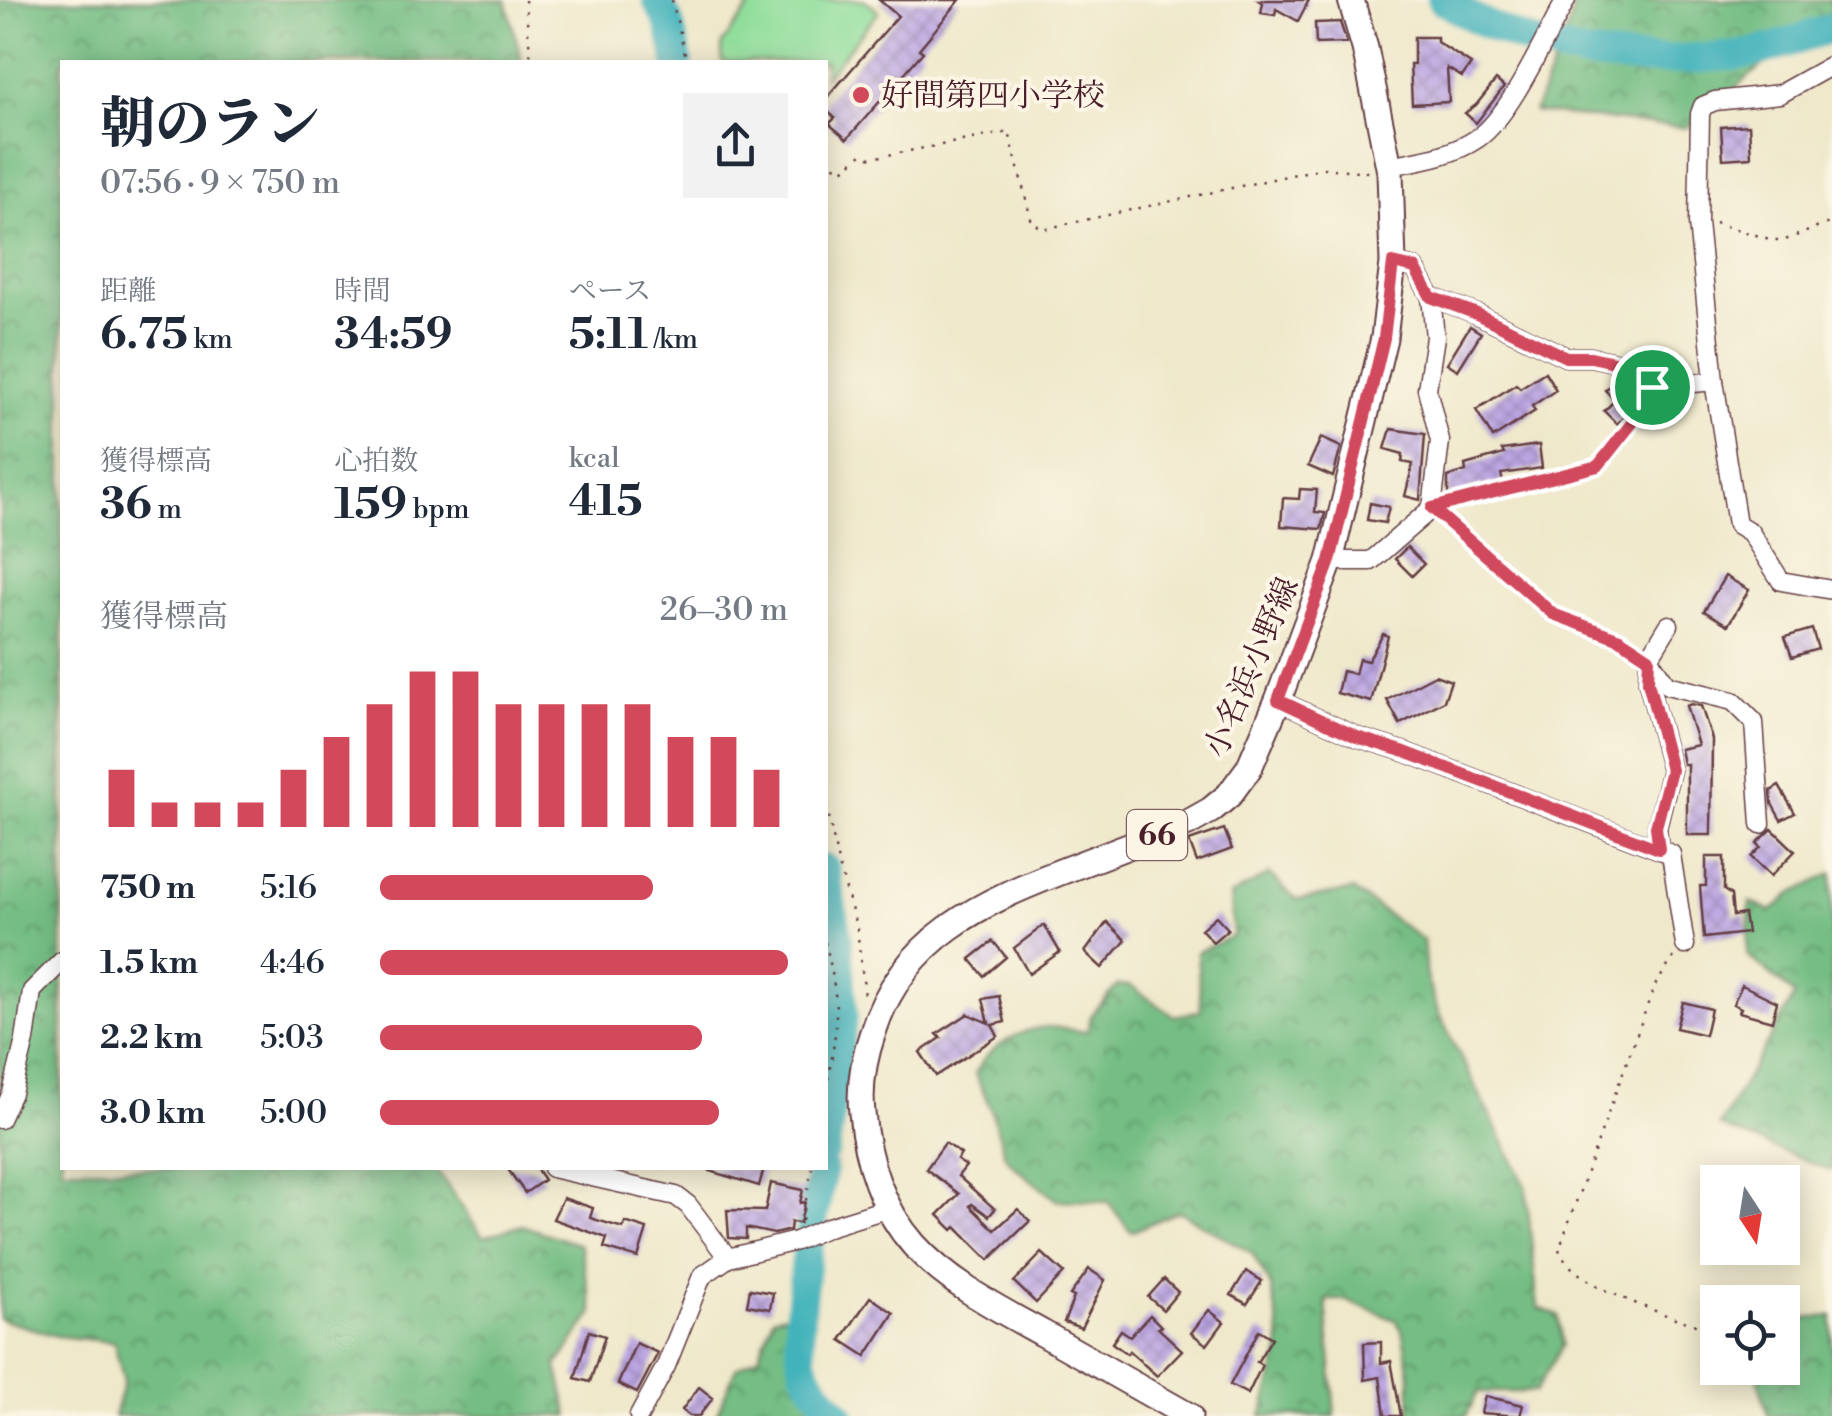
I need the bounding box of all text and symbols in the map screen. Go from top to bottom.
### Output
place label: 好間第四小学校 [881,76,1105,116]
marker: 好間第四小学校 [850,84,872,106]
text: 朝のラン [100,91,320,160]
button: share [683,93,788,198]
text: 07:56 · 9 × 750 m [100,163,340,203]
text: 距離 [100,274,156,309]
text: 時間 [334,274,390,309]
text: ペース [569,274,651,309]
text: 6.75 [100,309,188,362]
text: 34:59 [334,309,452,362]
text: 5:11 [569,309,648,362]
text: km [188,322,233,357]
text: /km [648,322,698,357]
pin [1610,345,1695,430]
icon: arrive [1625,360,1680,415]
text: kcal [569,441,619,476]
text: 獲得標高 [100,444,212,479]
text: 心拍数 [334,444,418,479]
text: 415 [569,476,643,529]
text: 36 [100,479,152,532]
text: 159 [334,479,407,532]
text: m [152,492,182,527]
text: bpm [407,492,469,527]
street label: 小名浜小野線 [1196,571,1308,764]
text: 26–30 m [660,590,788,630]
text: 獲得標高 [100,597,228,637]
road number: 66 [1127,810,1187,860]
text: 750 m [100,868,195,908]
text: 5:16 [260,868,317,908]
text: 1.5 km [100,943,198,983]
text: 4:46 [260,943,325,983]
text: 2.2 km [100,1018,203,1058]
text: 5:03 [260,1018,324,1058]
text: 3.0 km [100,1093,205,1133]
text: 5:00 [260,1093,327,1133]
north arrow [1700,1165,1800,1265]
map controls [1700,1165,1800,1385]
button: locate [1700,1285,1800,1385]

